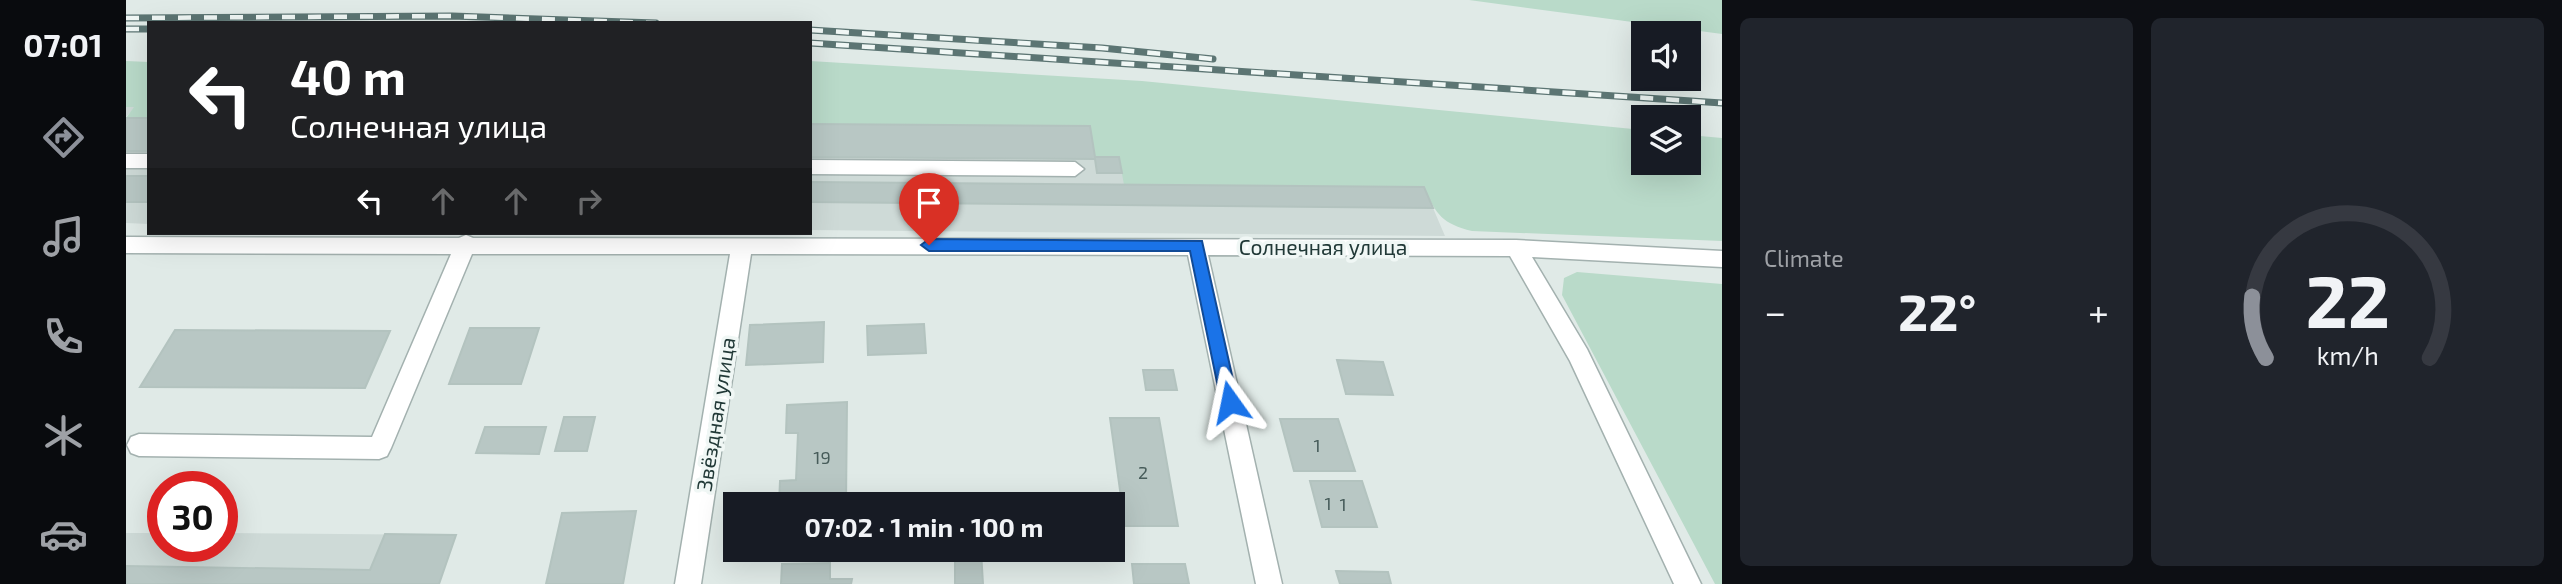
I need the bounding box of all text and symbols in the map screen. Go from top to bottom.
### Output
map controls [1631,21,1701,175]
button: sound [1631,21,1701,91]
text: 07:01 [23,25,103,63]
text: 40 m [290,46,406,105]
icon: left [175,49,266,140]
button: layers [1631,105,1701,175]
text: Солнечная улица [290,106,547,144]
icon: directions [39,113,88,162]
pin [899,173,959,245]
icon: left [351,182,389,220]
icon: ahead [424,182,462,220]
icon: ahead [497,182,535,220]
icon: right [570,182,608,220]
icon: arrive [910,184,948,222]
icon: music [39,212,88,261]
street label: Солнечная улица [1239,234,1407,260]
text: Climate [1764,244,1844,272]
text: 22 [2305,255,2390,343]
text: 22° [1898,279,1976,341]
text: − [1764,288,1786,334]
text: + [2088,288,2109,334]
icon: phone [39,312,88,361]
street label: Звёздная улица [690,335,741,493]
text: km/h [2316,340,2379,370]
position arrow [1193,365,1267,439]
icon: climate [39,411,88,460]
house number: 1 [1313,434,1321,456]
house number: 19 [813,446,831,468]
house number: 2 [1138,461,1148,483]
speed limit sign: 30 [147,471,238,562]
house number: 1 [1324,492,1332,514]
house number: 1 [1339,493,1347,515]
icon: car [39,510,88,559]
text: 07:02 · 1 min · 100 m [805,511,1043,542]

